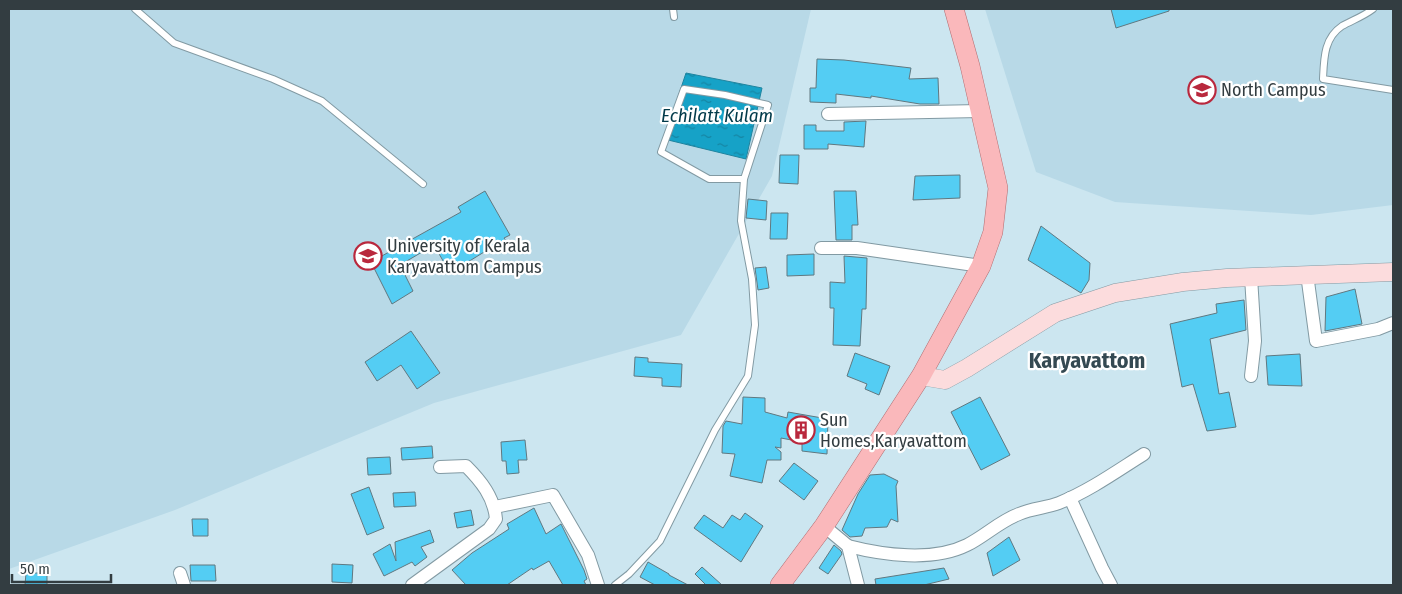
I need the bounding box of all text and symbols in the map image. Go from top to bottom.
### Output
school or university icon: North Campus [1187,75,1217,105]
place label: North Campus [1221,79,1326,101]
water label: Echilatt Kulam [661,104,773,127]
place label: University of Kerala Karyavattom Campus [387,235,542,278]
school or university icon: University of Kerala Karyavattom Campus [353,241,383,271]
district label: Karyavattom [1029,347,1145,374]
place label: Sun Homes,Karyavattom [820,409,967,452]
building icon: Sun Homes,Karyavattom [786,415,816,445]
scale bar [12,552,111,584]
text: 50 m [20,560,50,578]

